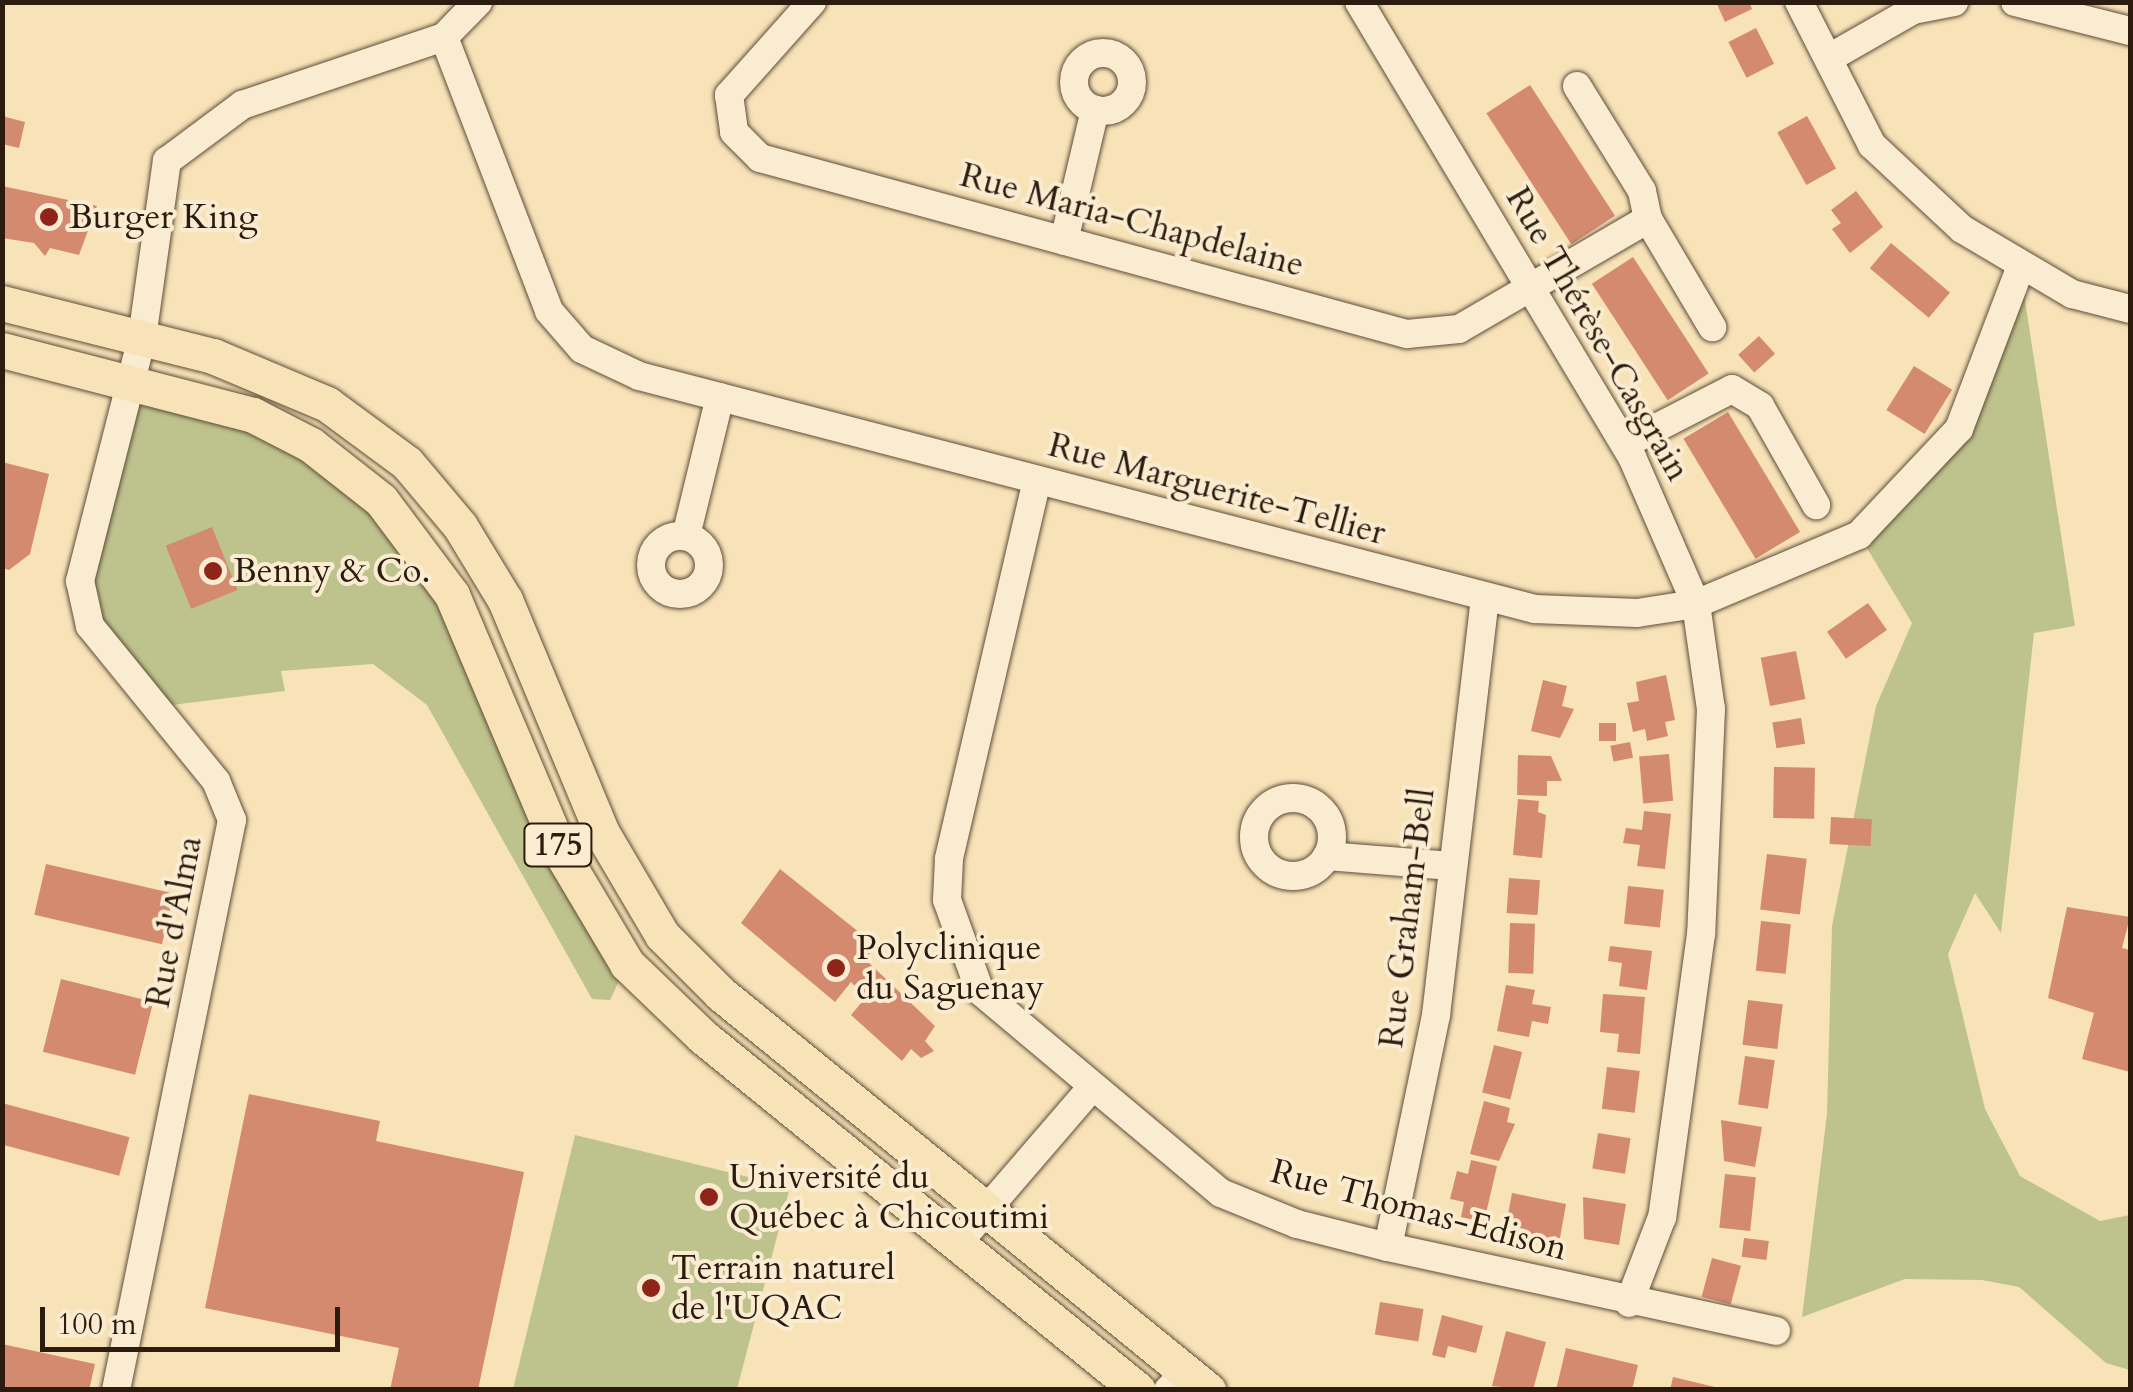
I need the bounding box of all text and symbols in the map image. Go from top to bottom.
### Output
street label: Rue Maria-Chapdelaine [956,154,1308,286]
street label: Rue Thérèse-Casgrain [1497,180,1699,488]
place label: Burger King [69,196,258,238]
marker: Burger King [38,206,60,228]
street label: Rue Marguerite-Tellier [1044,424,1390,554]
place label: Benny & Co. [233,550,430,592]
marker: Benny & Co. [202,560,224,582]
street label: Rue Graham-Bell [1370,786,1444,1050]
road number: 175 [523,818,593,872]
street label: Rue d'Alma [137,833,211,1011]
place label: Polyclinique du Saguenay [856,927,1044,1009]
marker: Polyclinique du Saguenay [825,957,847,979]
street label: Rue Thomas-Edison [1266,1150,1572,1270]
place label: Université du Québec à Chicoutimi [729,1156,1049,1238]
marker: Université du Québec à Chicoutimi [698,1186,720,1208]
place label: Terrain naturel de l'UQAC [671,1247,895,1329]
marker: Terrain naturel de l'UQAC [640,1277,662,1299]
scale bar [45,1287,345,1349]
text: 100 m [57,1304,137,1345]

